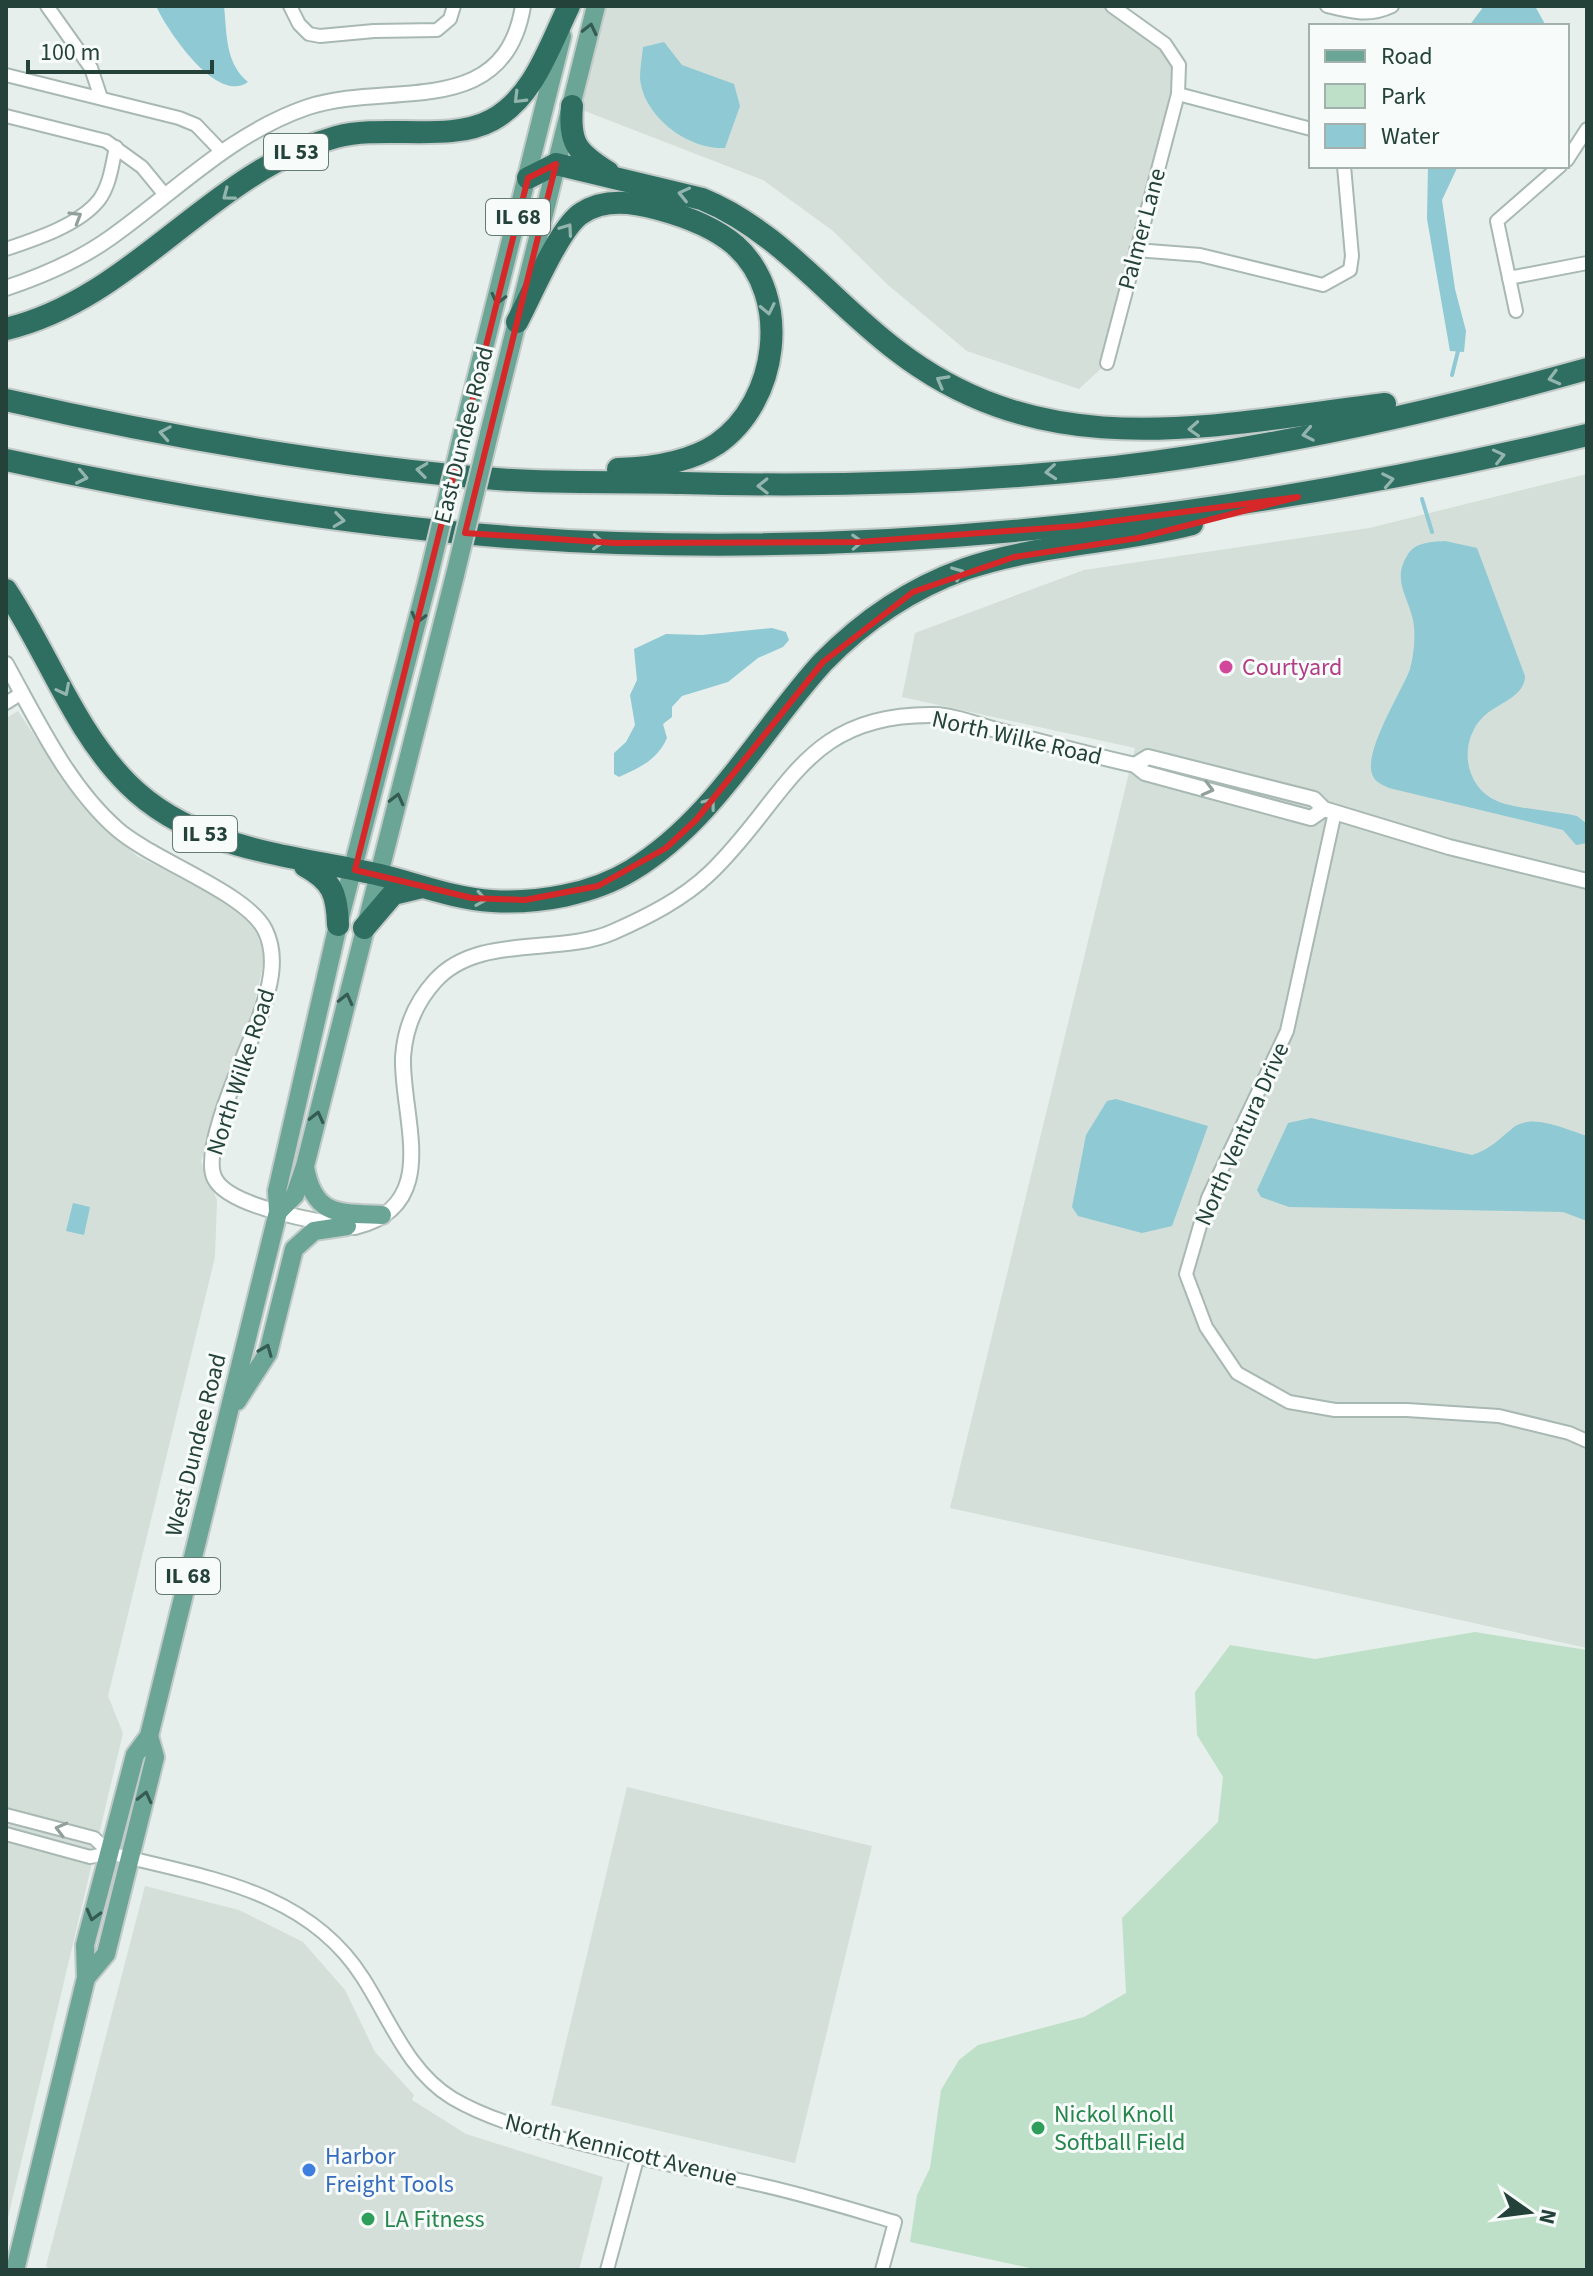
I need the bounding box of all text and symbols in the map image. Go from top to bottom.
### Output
one-way arrow [581,23,598,36]
scale bar [28,24,212,74]
legend [1309,24,1569,168]
text: 100 m [40,35,100,70]
text: Road [1381,39,1433,74]
text: Park [1381,79,1426,114]
one-way arrow [513,89,528,103]
text: Water [1381,119,1440,154]
road number: IL 53 [264,134,328,170]
street label: Palmer Lane [1109,164,1175,294]
one-way arrow [222,185,237,199]
one-way arrow [677,187,691,204]
road number: IL 68 [486,199,550,235]
one-way arrow [67,211,82,227]
one-way arrow [557,223,572,238]
one-way arrow [490,292,507,306]
one-way arrow [759,301,776,315]
street label: East Dundee Road [425,343,503,527]
one-way arrow [1547,369,1561,386]
one-way arrow [936,375,951,391]
one-way arrow [1187,420,1200,437]
one-way arrow [1301,424,1314,441]
one-way arrow [158,425,172,442]
one-way arrow [1492,448,1506,465]
one-way arrow [415,462,429,479]
one-way arrow [1044,463,1057,480]
one-way arrow [76,467,89,484]
one-way arrow [1381,472,1395,489]
one-way arrow [756,477,769,494]
one-way arrow [332,511,345,528]
one-way arrow [591,533,604,550]
one-way arrow [851,534,864,551]
one-way arrow [950,566,964,583]
one-way arrow [410,611,427,625]
place label: Courtyard [1242,650,1342,685]
marker: Courtyard [1217,658,1235,676]
one-way arrow [55,681,70,696]
street label: North Wilke Road [929,701,1105,775]
one-way arrow [1200,780,1214,797]
one-way arrow [388,793,405,807]
one-way arrow [700,797,714,811]
road number: IL 53 [173,816,237,852]
one-way arrow [474,890,488,907]
street label: North Wilke Road [198,984,284,1160]
one-way arrow [337,993,354,1006]
street label: North Ventura Drive [1186,1037,1298,1231]
one-way arrow [308,1111,325,1125]
one-way arrow [257,1344,273,1358]
street label: West Dundee Road [156,1350,236,1540]
road number: IL 68 [156,1558,220,1594]
one-way arrow [136,1791,153,1804]
one-way arrow [54,1822,68,1838]
one-way arrow [86,1908,103,1922]
place label: Nickol Knoll Softball Field [1054,2097,1185,2160]
street label: North Kennicott Avenue [501,2104,741,2196]
marker: Nickol Knoll Softball Field [1029,2119,1047,2137]
place label: Harbor Freight Tools [325,2139,454,2202]
marker: Harbor Freight Tools [300,2161,318,2179]
north arrow [1489,2172,1569,2252]
place label: LA Fitness [384,2202,485,2237]
text: N [1530,2206,1565,2228]
marker: LA Fitness [359,2210,377,2228]

